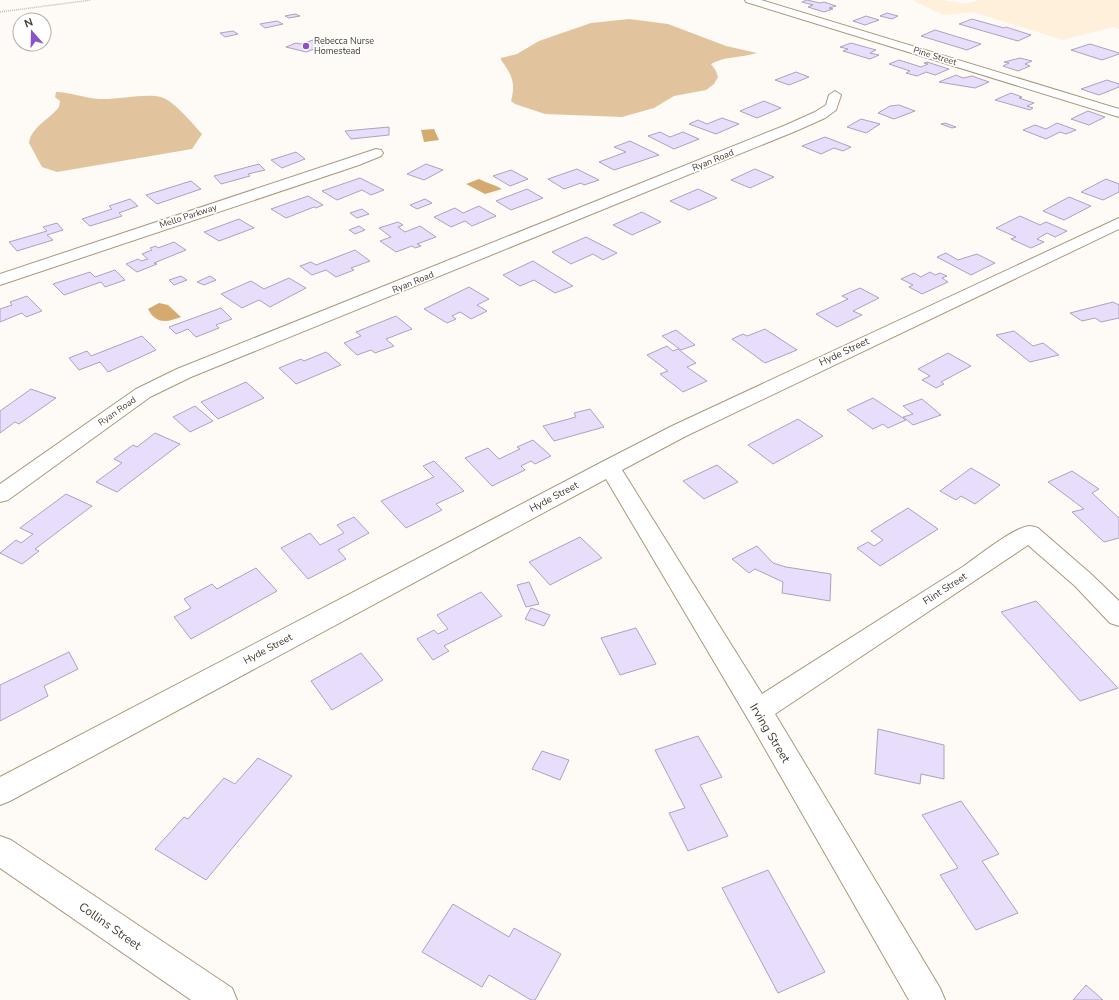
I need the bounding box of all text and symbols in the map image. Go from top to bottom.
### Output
north arrow [12,12,52,52]
text: N [22,15,35,32]
place label: Rebecca Nurse Homestead [314,35,374,57]
marker: Rebecca Nurse Homestead [301,41,311,51]
street label: Pine Street [912,44,959,68]
street label: Ryan Road [690,146,736,174]
street label: Mello Parkway [158,201,219,231]
street label: Ryan Road [390,268,436,296]
street label: Hyde Street [817,334,872,370]
street label: Ryan Road [96,394,138,428]
street label: Hyde Street [527,478,581,516]
street label: Flint Street [920,569,970,608]
street label: Hyde Street [241,630,295,668]
street label: Irving Street [746,700,794,766]
street label: Collins Street [76,899,145,954]

